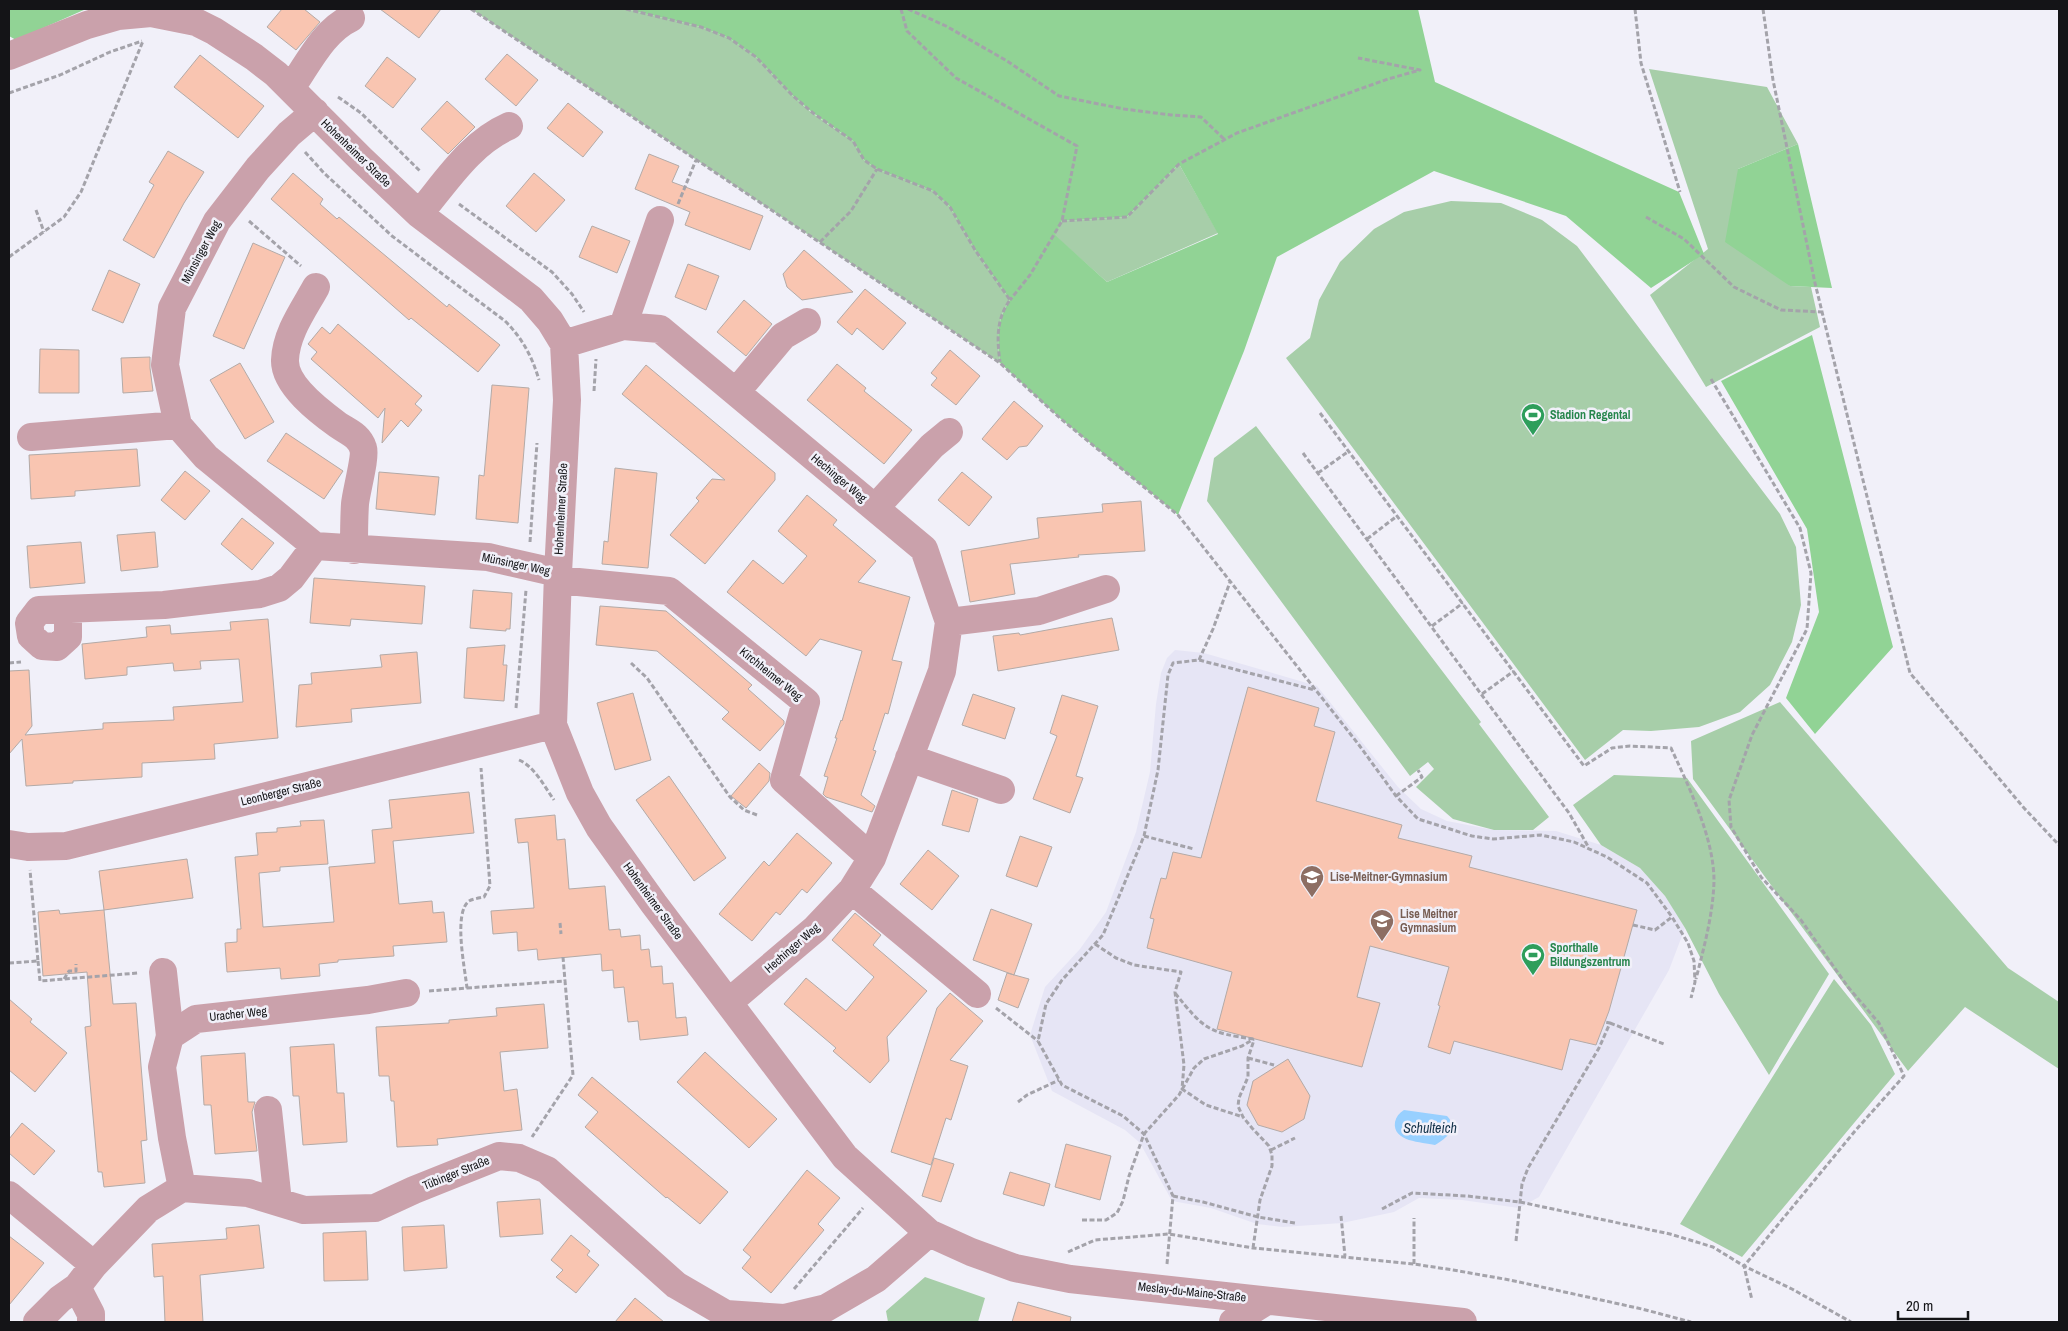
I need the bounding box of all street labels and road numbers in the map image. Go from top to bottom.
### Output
street label: Hohenheimer Straße [317,115,395,191]
street label: Münsinger Weg [178,217,225,286]
street label: Hechinger Weg [808,450,871,506]
street label: Hohenheimer Straße [551,463,571,555]
street label: Münsinger Weg [480,549,552,579]
street label: Kirchheimer Weg [736,644,806,705]
street label: Leonberger Straße [239,774,323,810]
street label: Hohenheimer Straße [620,859,686,943]
street label: Hechinger Weg [761,919,823,976]
street label: Uracher Weg [208,1003,268,1025]
street label: Tübinger Straße [420,1152,492,1194]
street label: Meslay-du-Maine-Straße [1137,1278,1247,1306]

